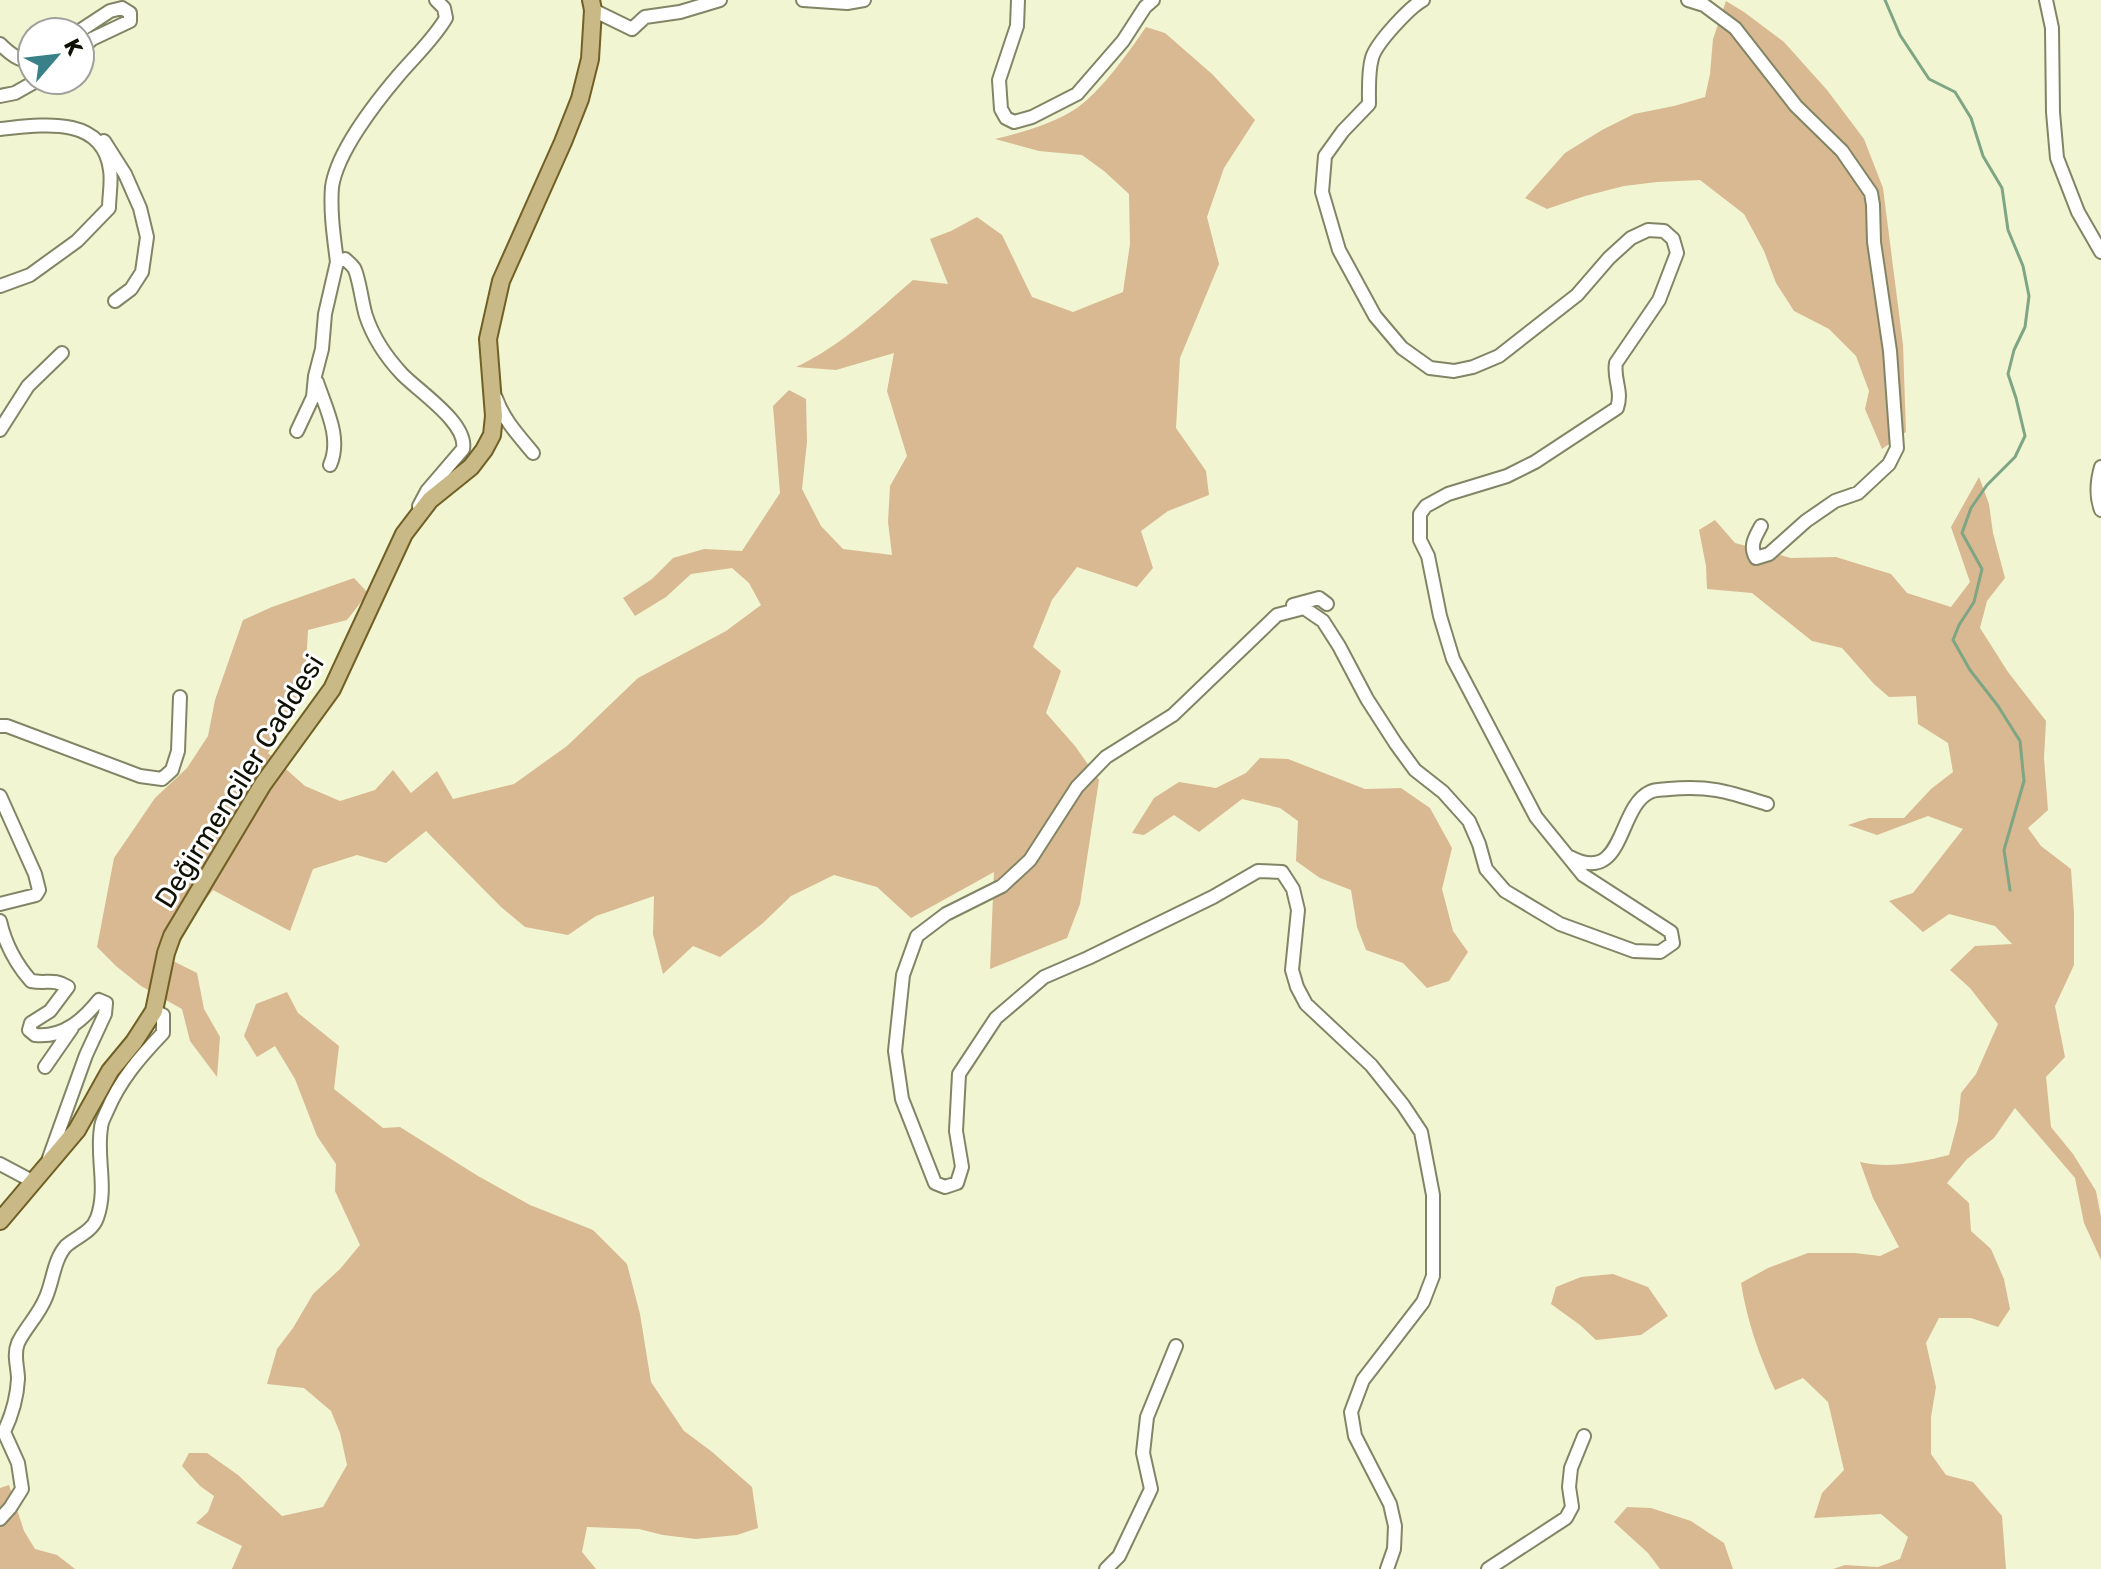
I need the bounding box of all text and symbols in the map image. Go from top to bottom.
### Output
north arrow [16,16,96,96]
text: K [58,34,89,60]
street label: Değirmenciler Caddesi [148,649,331,914]

